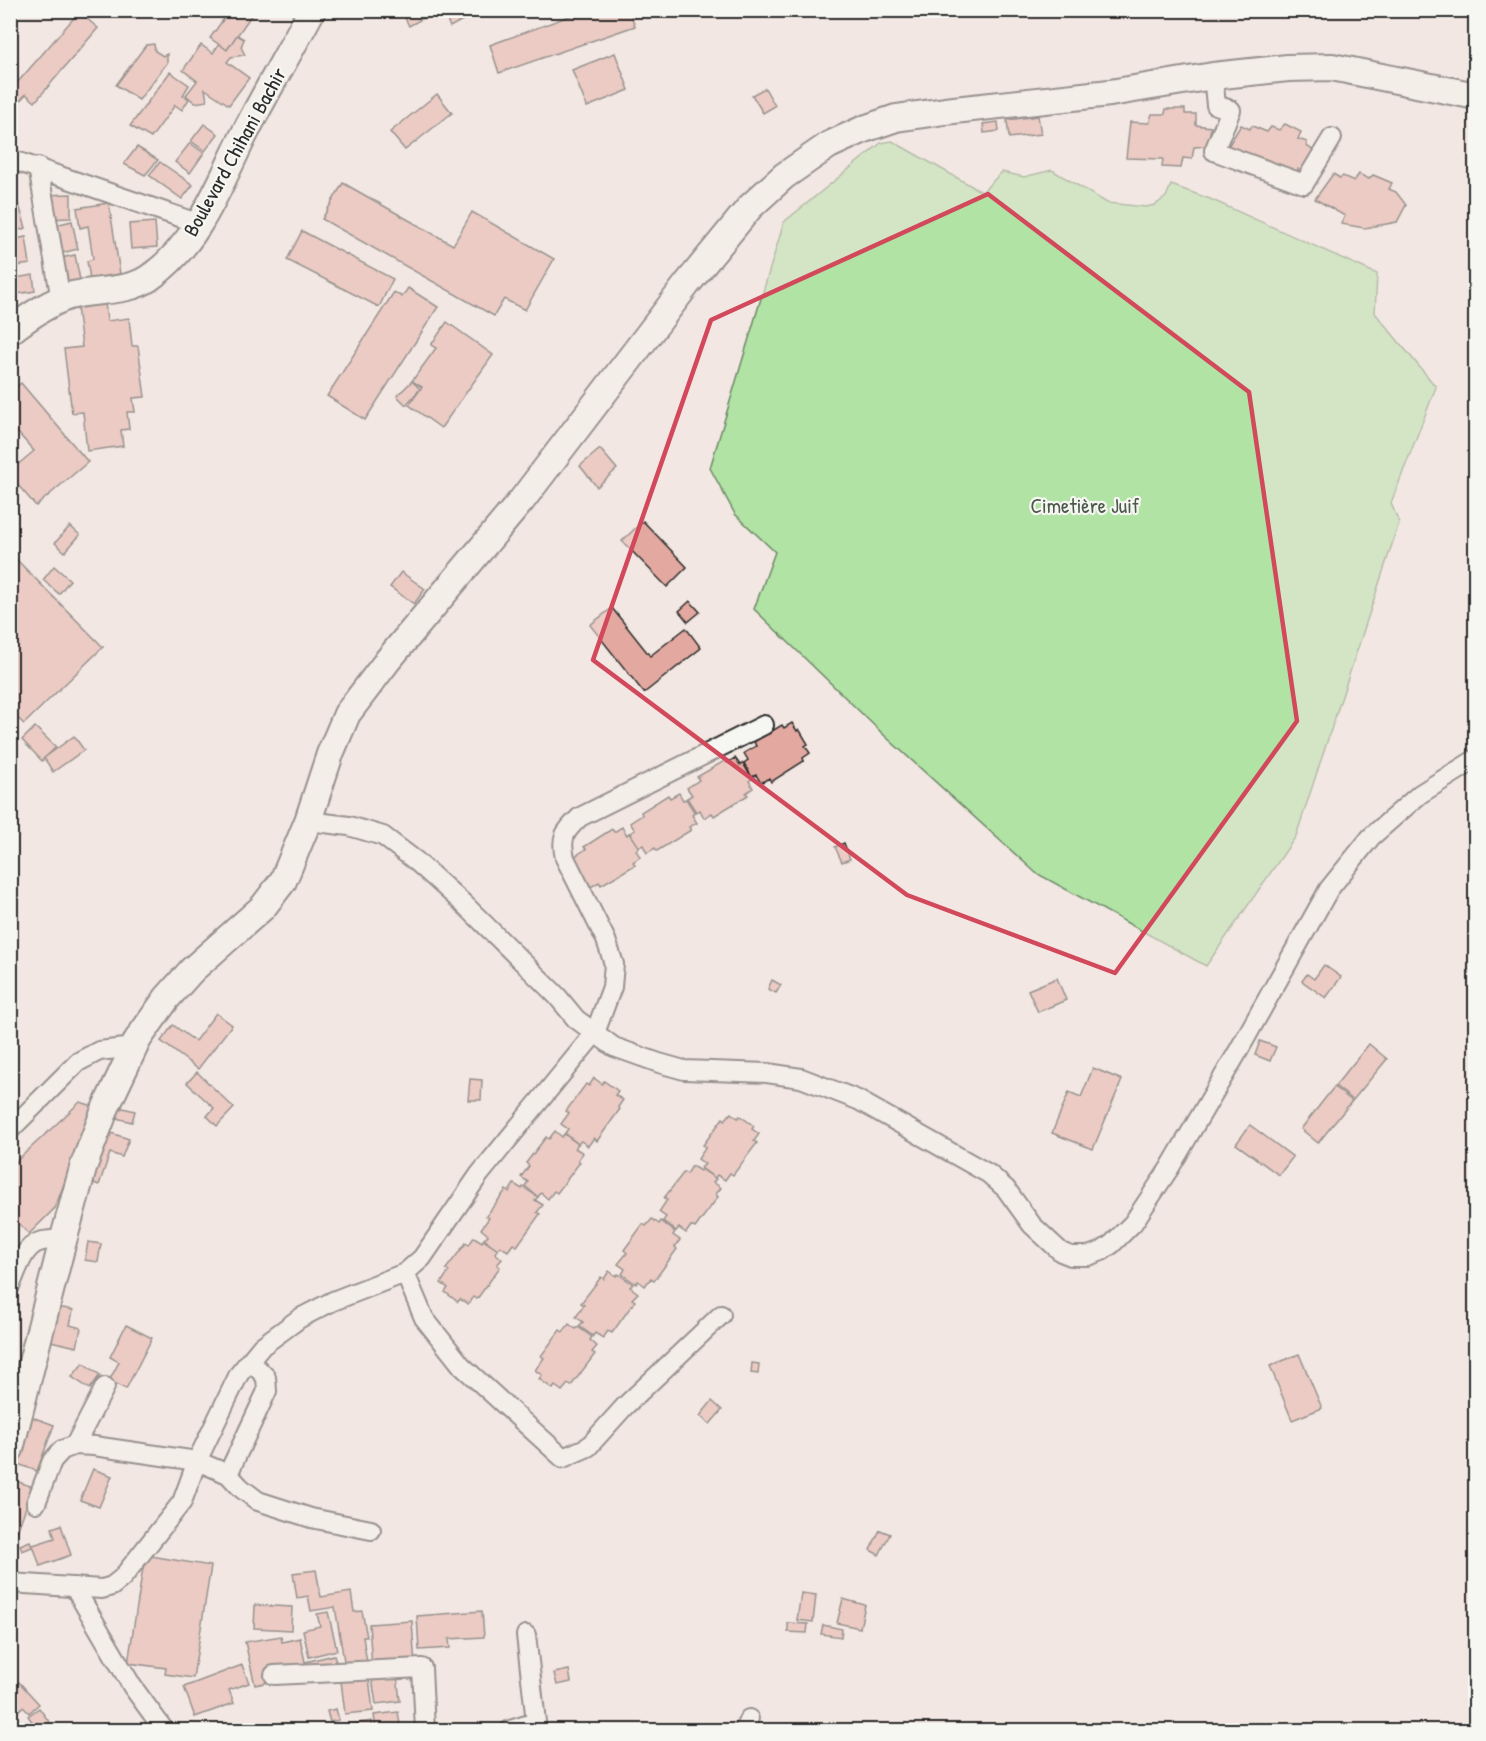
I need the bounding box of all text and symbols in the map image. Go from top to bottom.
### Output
street label: Boulevard Chihani Bachir [176,62,293,241]
park label: Cimetière Juif [1031,491,1140,520]

